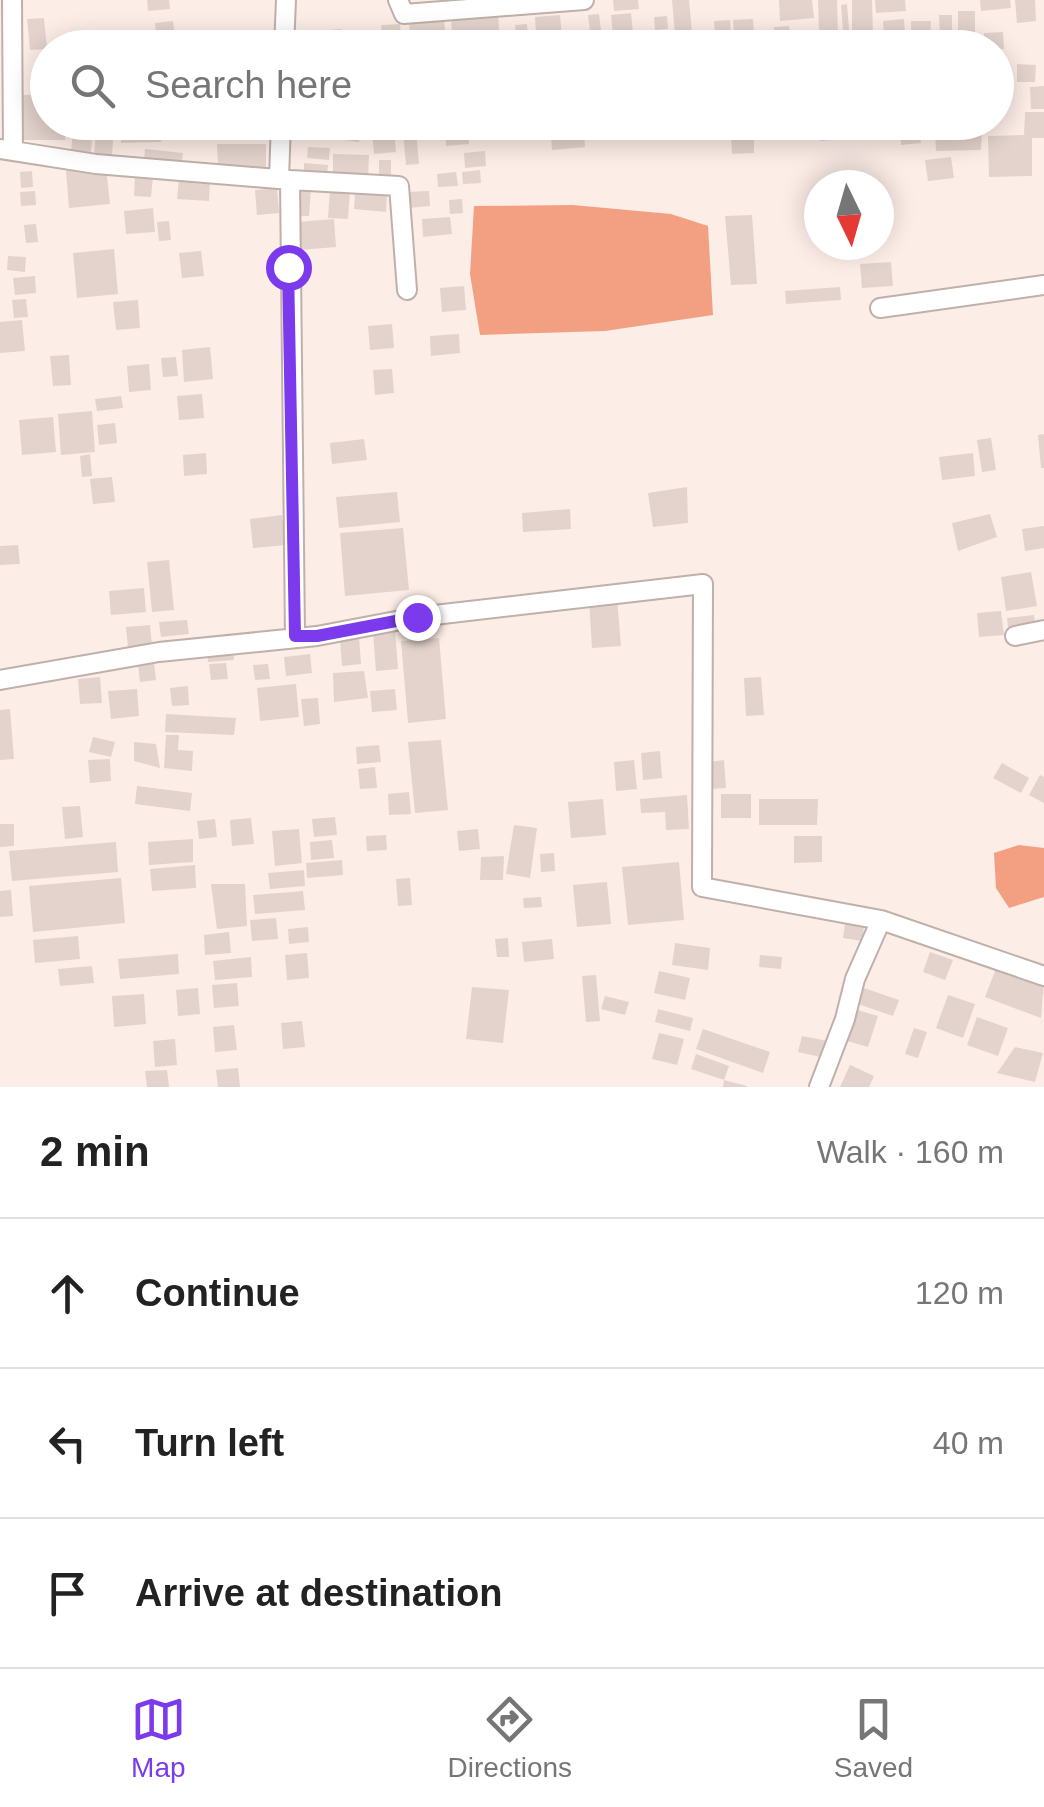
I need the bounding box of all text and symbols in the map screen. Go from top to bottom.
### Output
search box [30,30,1014,140]
icon: search [65,58,120,113]
text: Search here [145,64,352,106]
north arrow [804,170,894,260]
route start [266,245,312,291]
route end [395,595,441,641]
text: 2 min [40,1128,150,1175]
text: Walk · 160 m [817,1134,1004,1170]
icon: ahead [40,1266,95,1321]
text: Continue [135,1272,300,1314]
text: 120 m [915,1275,1004,1311]
icon: left [40,1416,95,1471]
text: Turn left [135,1422,284,1464]
text: 40 m [933,1425,1004,1461]
icon: arrive [40,1566,95,1621]
text: Arrive at destination [135,1572,502,1614]
tab: Map [131,1692,186,1784]
tab: Directions [448,1692,572,1784]
tab: Saved [834,1692,913,1784]

